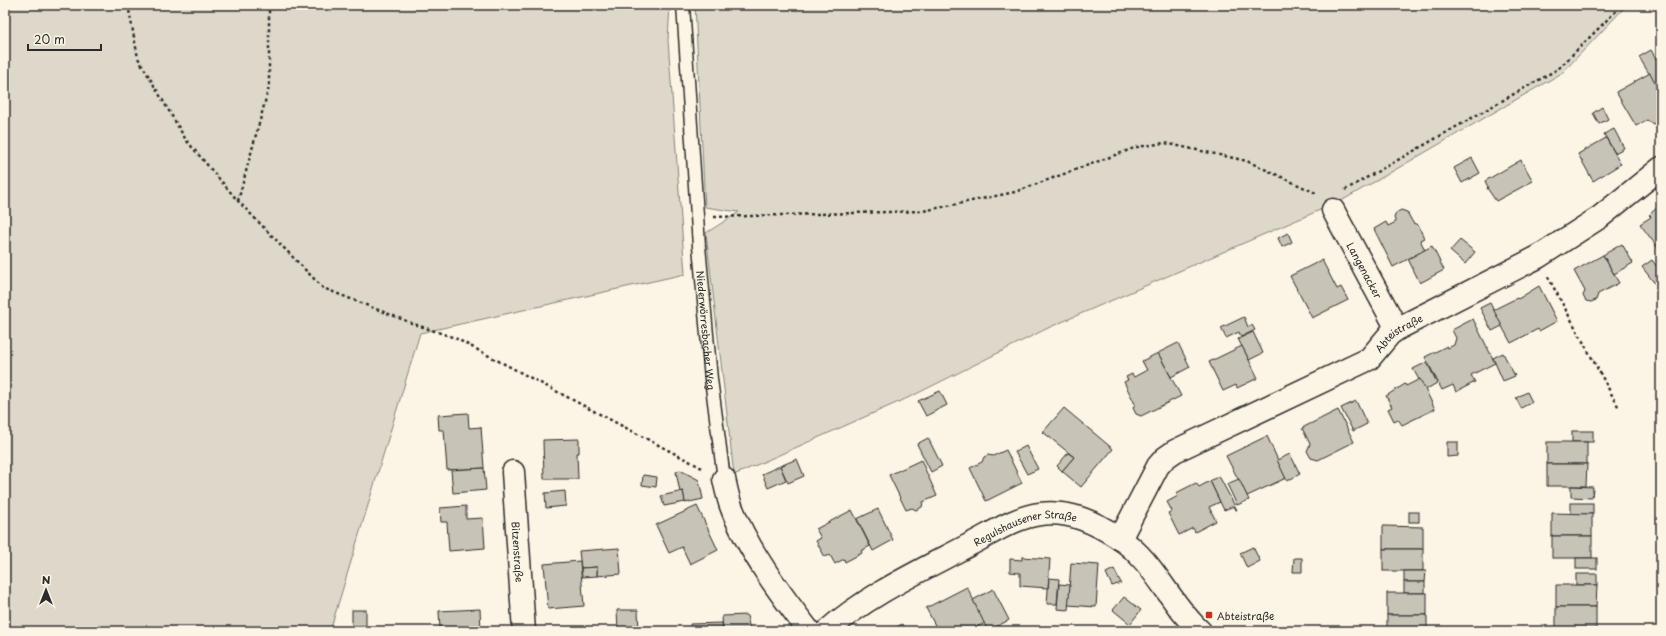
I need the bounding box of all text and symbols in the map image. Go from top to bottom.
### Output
scale bar [28,26,101,52]
text: 20 m [34,30,65,48]
street label: Langenacker [1344,239,1387,301]
street label: Niederwörresbacher Weg [694,270,720,391]
street label: Abteistraße [1371,310,1425,355]
street label: Regulshausener Straße [970,506,1079,549]
street label: Bitzenstraße [509,521,528,583]
north arrow [26,570,66,610]
text: N [42,571,51,588]
place label: Abteistraße [1217,608,1274,623]
marker: Abteistraße [1204,610,1214,620]

